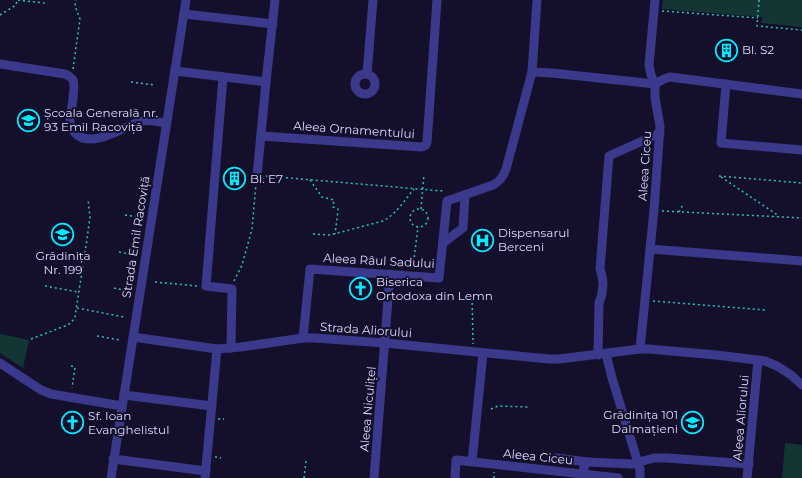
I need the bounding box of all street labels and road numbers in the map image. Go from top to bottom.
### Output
street label: Aleea Ornamentului [293,118,415,141]
street label: Aleea Ciceu [635,130,654,201]
street label: Strada Emil Racoviță [118,175,153,299]
street label: Aleea Râul Sadului [323,250,435,271]
street label: Strada Aliorului [320,319,412,340]
street label: Aleea Niculițel [356,366,379,452]
street label: Aleea Aliorului [729,374,752,462]
street label: Aleea Ciceu [502,445,574,468]

